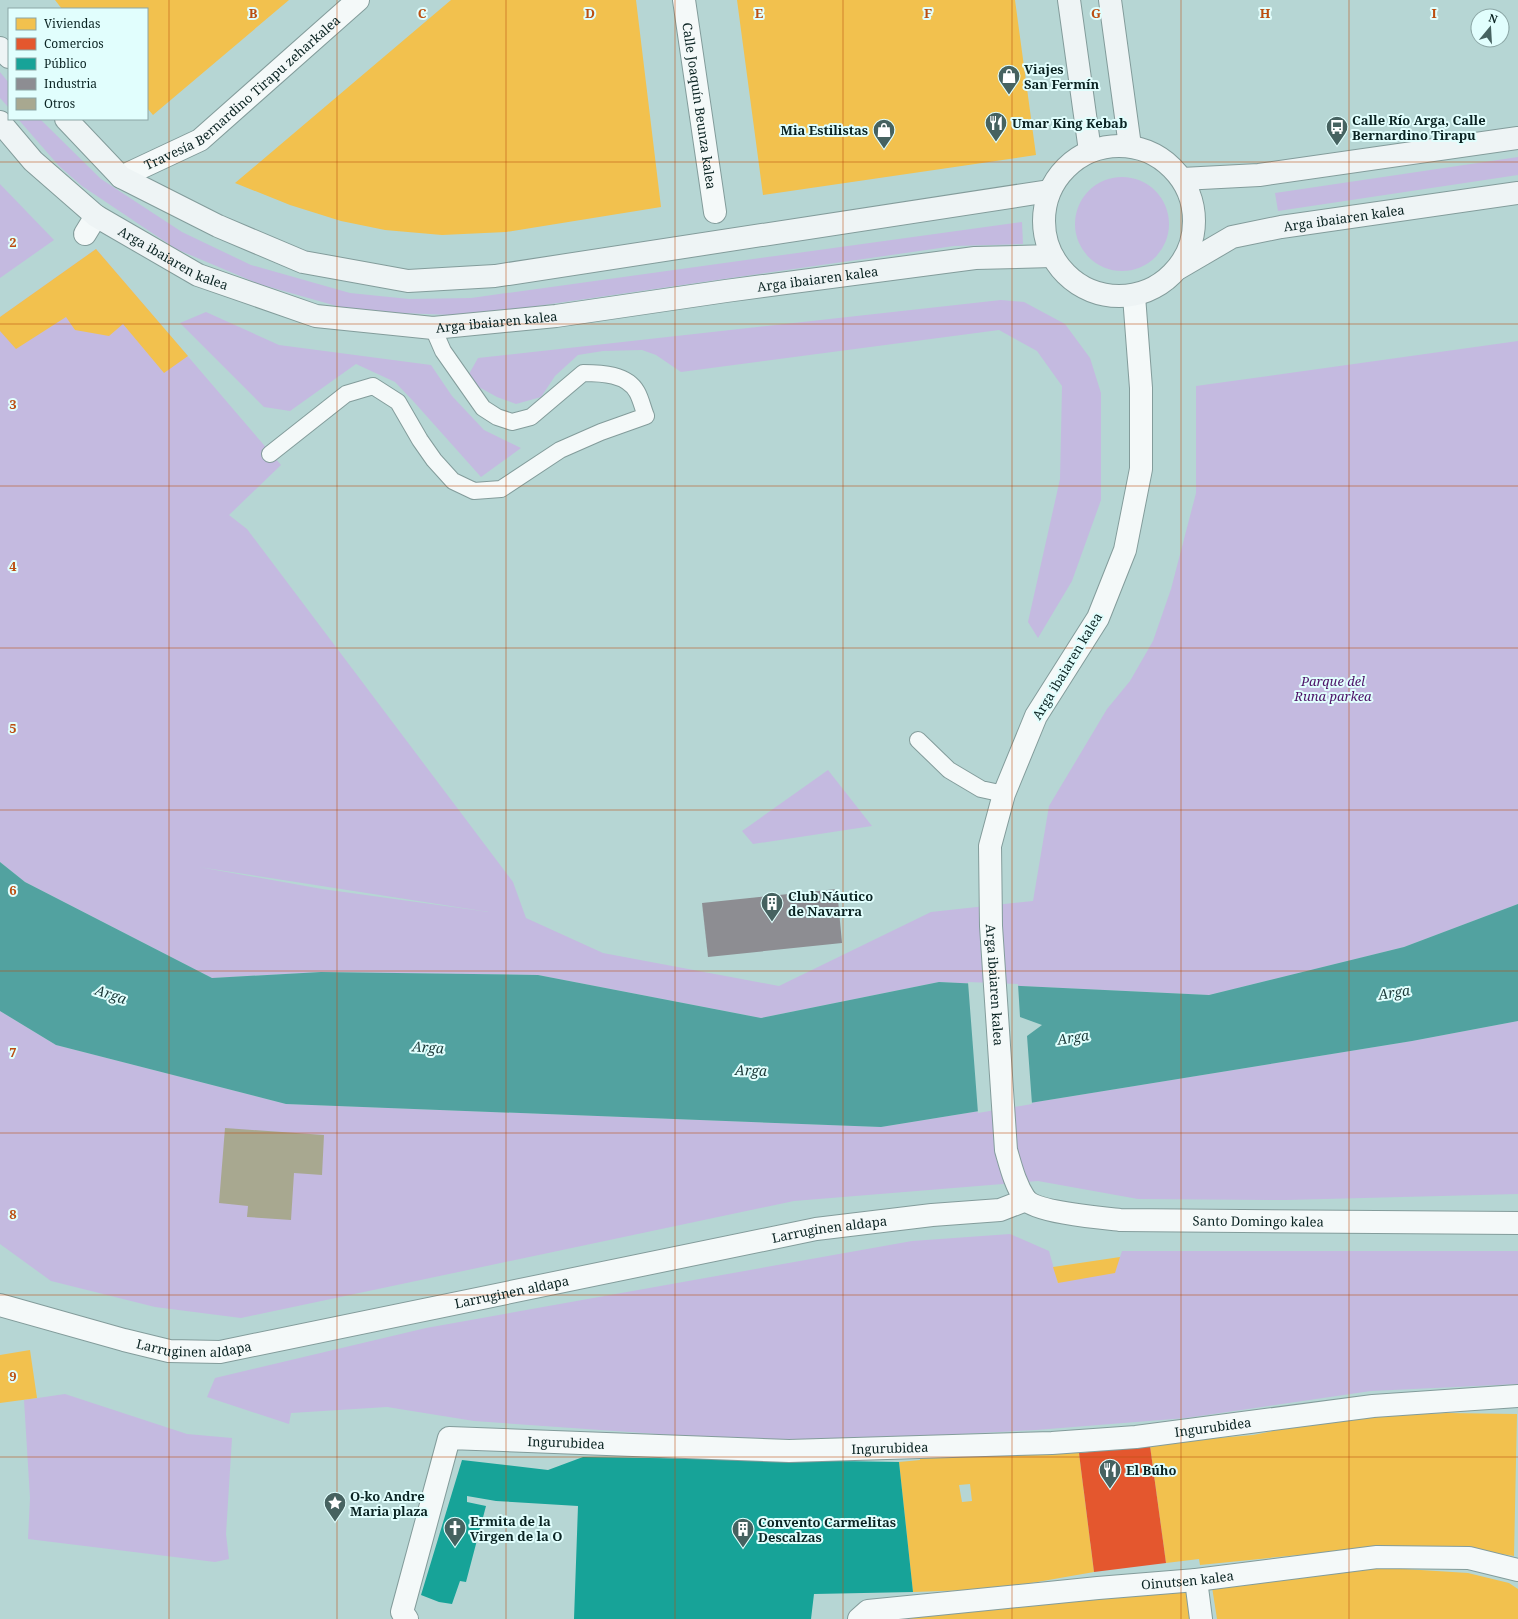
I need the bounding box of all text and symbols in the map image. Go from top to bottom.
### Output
text: C [418,4,427,22]
text: D [585,4,595,22]
text: E [755,4,764,22]
text: F [924,4,932,22]
text: G [1091,4,1101,22]
text: H [1260,4,1271,22]
text: I [1431,4,1437,22]
legend [8,8,148,120]
north arrow [1470,8,1510,48]
text: N [1487,10,1500,27]
street label: Travesía Bernardino Tirapu zeharkalea [139,11,343,171]
text: Viviendas [44,15,100,32]
street label: Calle Joaquín Beunza kalea [678,21,721,190]
text: Comercios [44,35,104,52]
text: Público [44,55,87,72]
place label: Viajes San Fermín [1024,60,1100,93]
shop icon: Viajes San Fermín [996,63,1022,96]
text: Industria [44,75,97,92]
text: Otros [44,95,75,112]
restaurant icon: Umar King Kebab [983,110,1009,143]
place label: Calle Río Arga, Calle Bernardino Tirapu [1352,111,1486,144]
place label: Umar King Kebab [1012,114,1127,132]
bus stop icon: Calle Río Arga, Calle Bernardino Tirapu [1324,114,1350,147]
shop icon: Mia Estilistas [871,117,897,150]
place label: Mia Estilistas [781,121,868,139]
street label: Arga ibaiaren kalea [1282,200,1406,236]
street label: Arga ibaiaren kalea [115,222,231,294]
text: 2 [9,233,17,251]
street label: Arga ibaiaren kalea [756,262,879,296]
street label: Arga ibaiaren kalea [435,307,558,337]
text: 3 [9,395,17,413]
text: 4 [9,557,17,575]
street label: Arga ibaiaren kalea [1028,609,1106,723]
park label: Parque del Runa parkea [1293,672,1372,705]
text: 5 [9,719,17,737]
text: 6 [9,881,17,899]
place label: Club Náutico de Navarra [788,887,873,920]
building icon: Club Náutico de Navarra [759,890,785,923]
street label: Arga ibaiaren kalea [982,923,1008,1046]
water label: Arga [92,980,130,1008]
water label: Arga [1376,980,1412,1004]
water label: Arga [1055,1025,1091,1049]
water label: Arga [410,1036,446,1058]
text: 7 [9,1043,17,1061]
water label: Arga [734,1060,768,1080]
text: 8 [9,1205,17,1223]
street label: Larruginen aldapa [770,1212,888,1247]
street label: Santo Domingo kalea [1193,1212,1324,1231]
street label: Larruginen aldapa [453,1271,570,1312]
street label: Larruginen aldapa [135,1334,253,1361]
text: 9 [9,1367,17,1385]
street label: Ingurubidea [1173,1413,1252,1441]
street label: Ingurubidea [527,1432,605,1453]
street label: Ingurubidea [851,1438,929,1458]
restaurant icon: El Búho [1097,1457,1123,1490]
place label: El Búho [1126,1461,1177,1479]
place label: O-ko Andre Maria plaza [350,1487,428,1520]
place icon: O-ko Andre Maria plaza [322,1490,348,1523]
place label: Ermita de la Virgen de la O [470,1512,562,1545]
place label: Convento Carmelitas Descalzas [758,1513,896,1546]
church icon: Ermita de la Virgen de la O [442,1515,468,1548]
building icon: Convento Carmelitas Descalzas [730,1516,756,1549]
street label: Oinutsen kalea [1140,1566,1235,1593]

